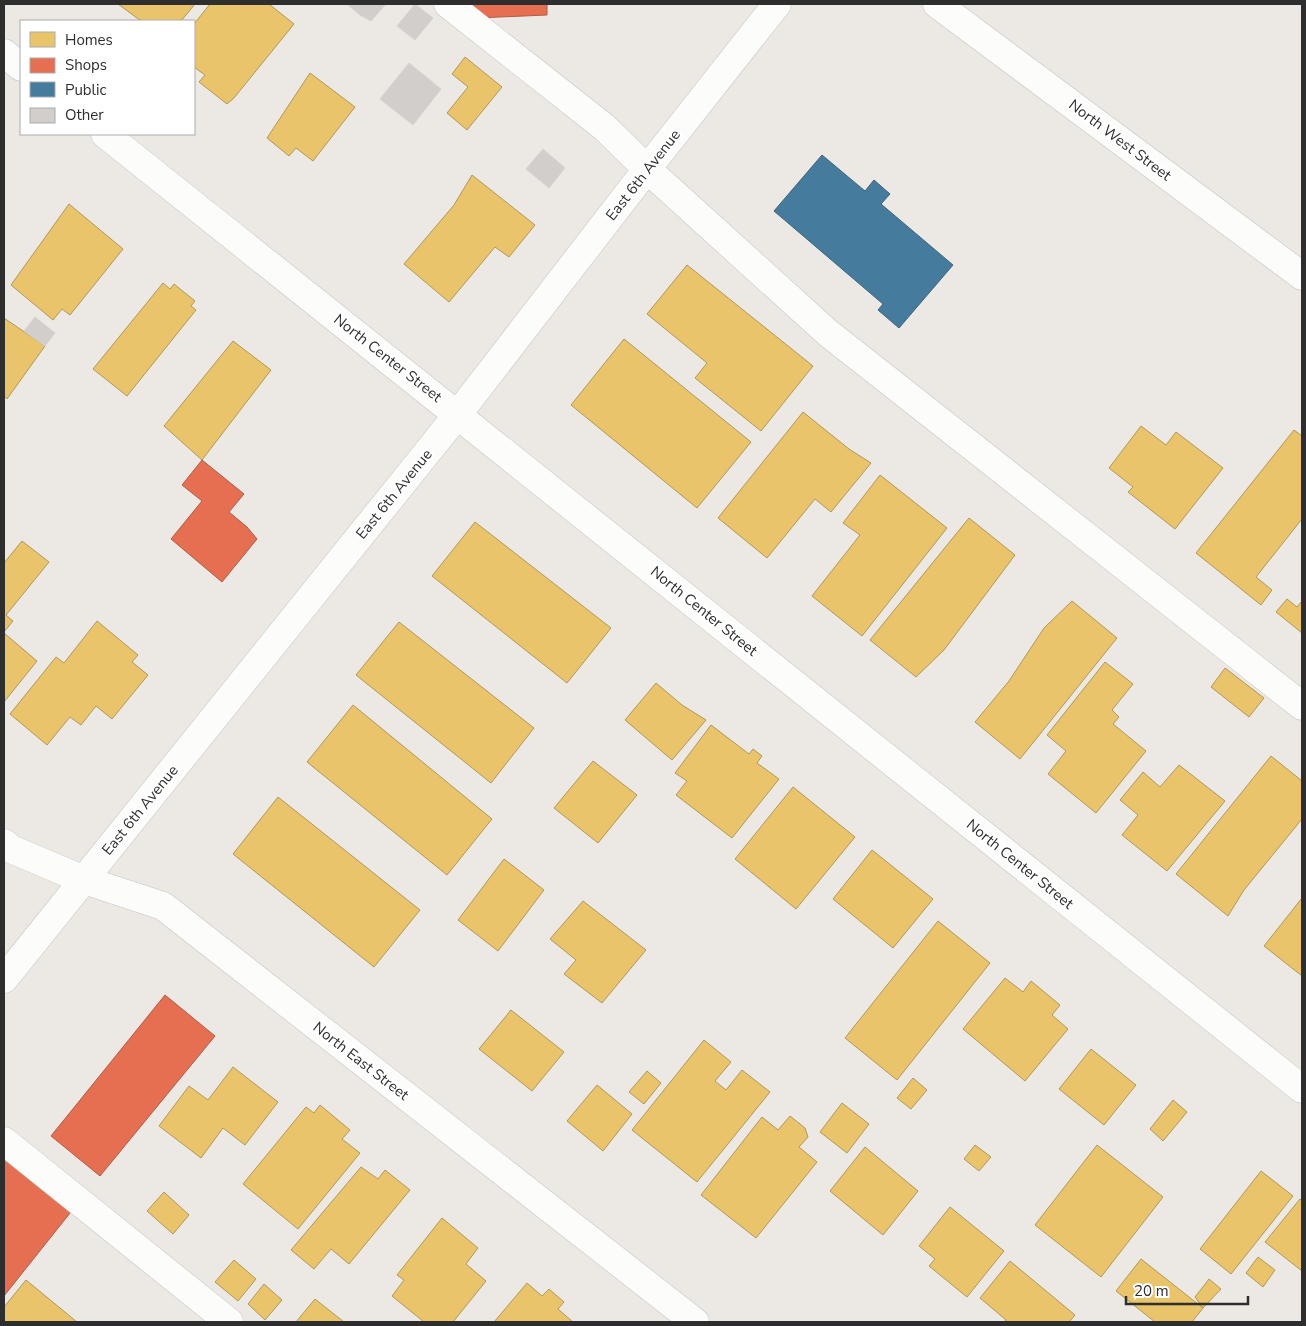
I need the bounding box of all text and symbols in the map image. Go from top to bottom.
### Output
legend [20,20,195,135]
text: Homes [65,30,113,50]
text: Shops [65,55,107,75]
text: Public [65,80,106,100]
street label: North West Street [1065,95,1176,186]
text: Other [65,105,104,125]
street label: East 6th Avenue [601,125,685,225]
street label: North Center Street [330,309,447,407]
street label: East 6th Avenue [351,445,437,543]
street label: North Center Street [646,562,762,661]
street label: East 6th Avenue [97,761,183,859]
street label: North Center Street [962,815,1078,914]
street label: North East Street [309,1017,414,1105]
scale bar [1126,1274,1248,1306]
text: 20 m [1134,1281,1169,1301]

